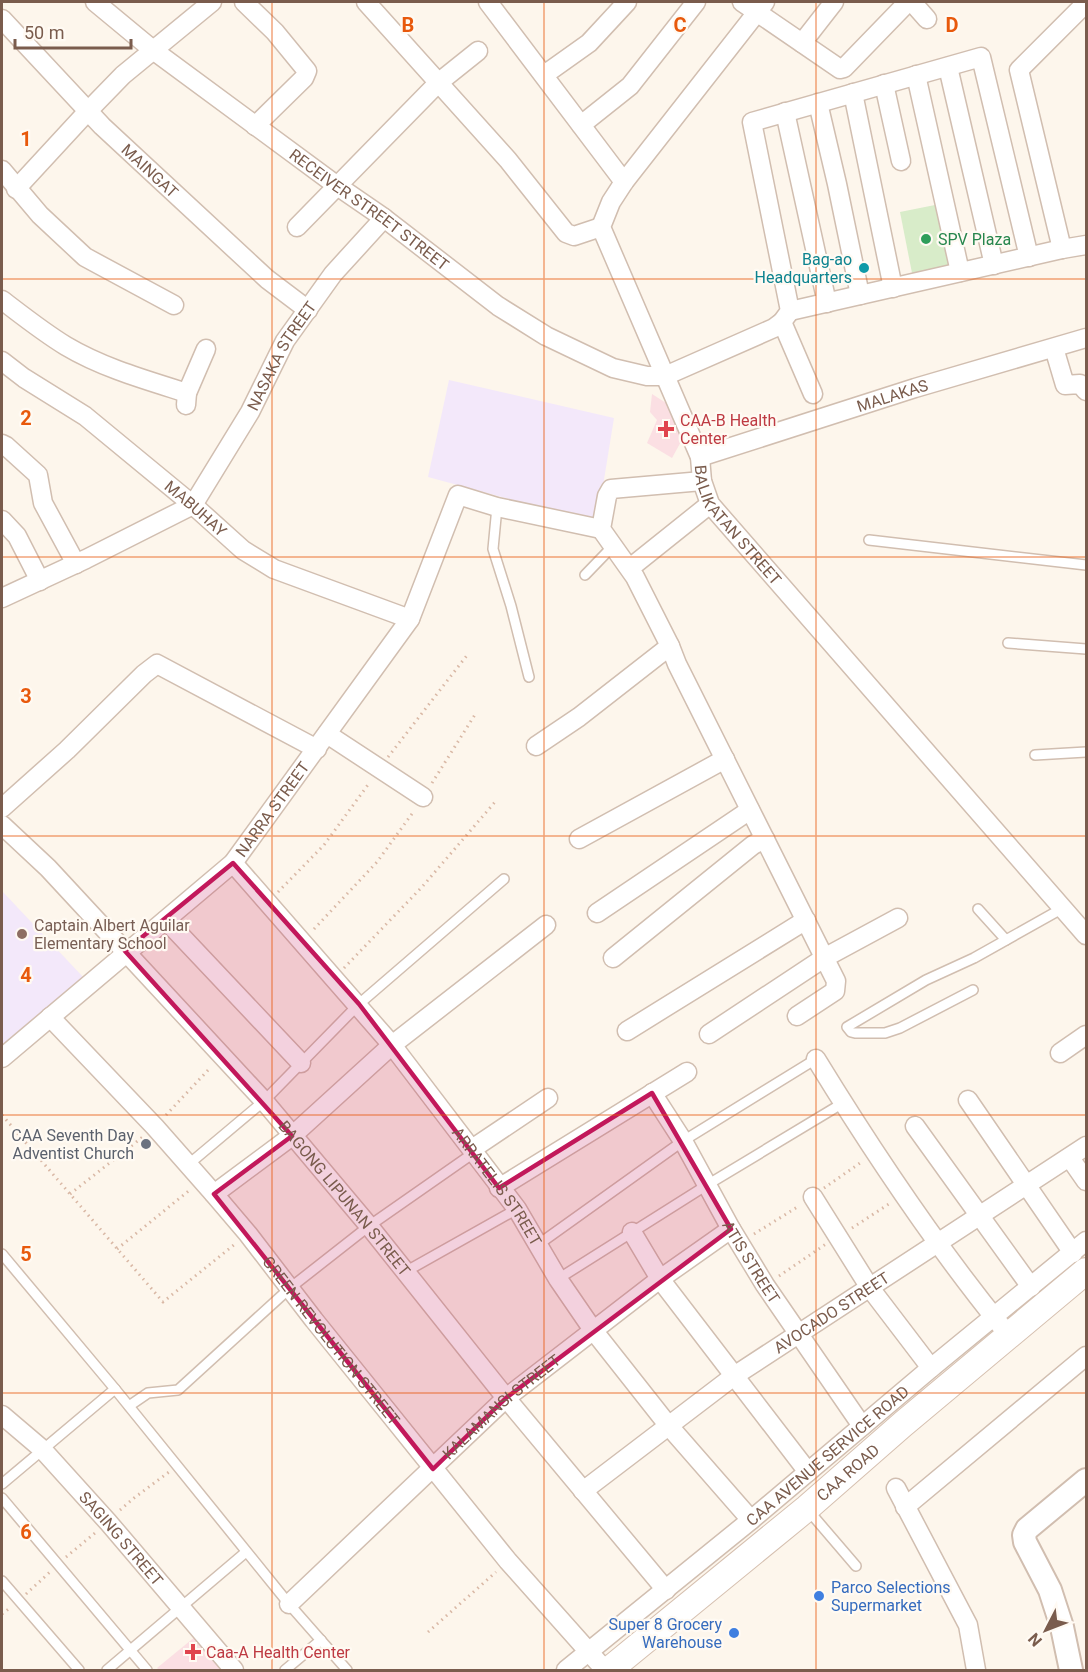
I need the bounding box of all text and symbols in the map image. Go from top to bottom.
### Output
scale bar [15,12,130,50]
text: B [402,13,414,37]
text: C [673,13,687,37]
text: D [946,13,959,37]
text: 50 m [24,22,64,43]
text: 1 [20,127,32,151]
street label: MAINGAT [118,140,182,202]
street label: RECEIVER STREET STREET [286,145,453,275]
place label: SPV Plaza [938,230,1011,249]
marker: SPV Plaza [919,232,933,246]
place label: Bag-ao Headquarters [755,250,852,287]
marker: Bag-ao Headquarters [857,261,871,275]
street label: NASAKA STREET [243,297,321,414]
street label: MALAKAS [854,376,930,416]
text: 2 [20,406,32,430]
place label: CAA-B Health Center [680,411,776,448]
marker: CAA-B Health Center [657,420,675,438]
street label: BALIKATAN STREET [691,464,785,589]
street label: MABUHAY [161,477,231,541]
text: 3 [20,684,32,708]
street label: NARRA STREET [232,758,314,861]
place label: Captain Albert Aguilar Elementary School [34,916,190,953]
marker: Captain Albert Aguilar Elementary School [15,927,29,941]
text: 4 [20,963,32,987]
street label: BAGONG LIPUNAN STREET [274,1117,414,1280]
street label: ARRATELIS STREET [448,1124,546,1250]
place label: CAA Seventh Day Adventist Church [11,1126,134,1163]
marker: CAA Seventh Day Adventist Church [139,1137,153,1151]
street label: ATIS STREET [718,1218,784,1307]
text: 5 [20,1242,32,1266]
street label: GREEN REVOLUTION STREET [258,1252,404,1429]
street label: AVOCADO STREET [770,1268,893,1357]
street label: KALAMANSI STREET [439,1350,565,1463]
street label: CAA AVENUE SERVICE ROAD [742,1382,913,1530]
street label: CAA ROAD [813,1440,883,1505]
street label: SAGING STREET [75,1488,167,1590]
text: 6 [20,1520,32,1544]
place label: Parco Selections Supermarket [831,1578,951,1615]
marker: Parco Selections Supermarket [812,1589,826,1603]
north arrow [1016,1600,1076,1660]
place label: Super 8 Grocery Warehouse [609,1615,722,1652]
marker: Super 8 Grocery Warehouse [727,1626,741,1640]
text: N [1024,1629,1046,1650]
marker: Caa-A Health Center [184,1643,202,1661]
place label: Caa-A Health Center [206,1643,351,1662]

